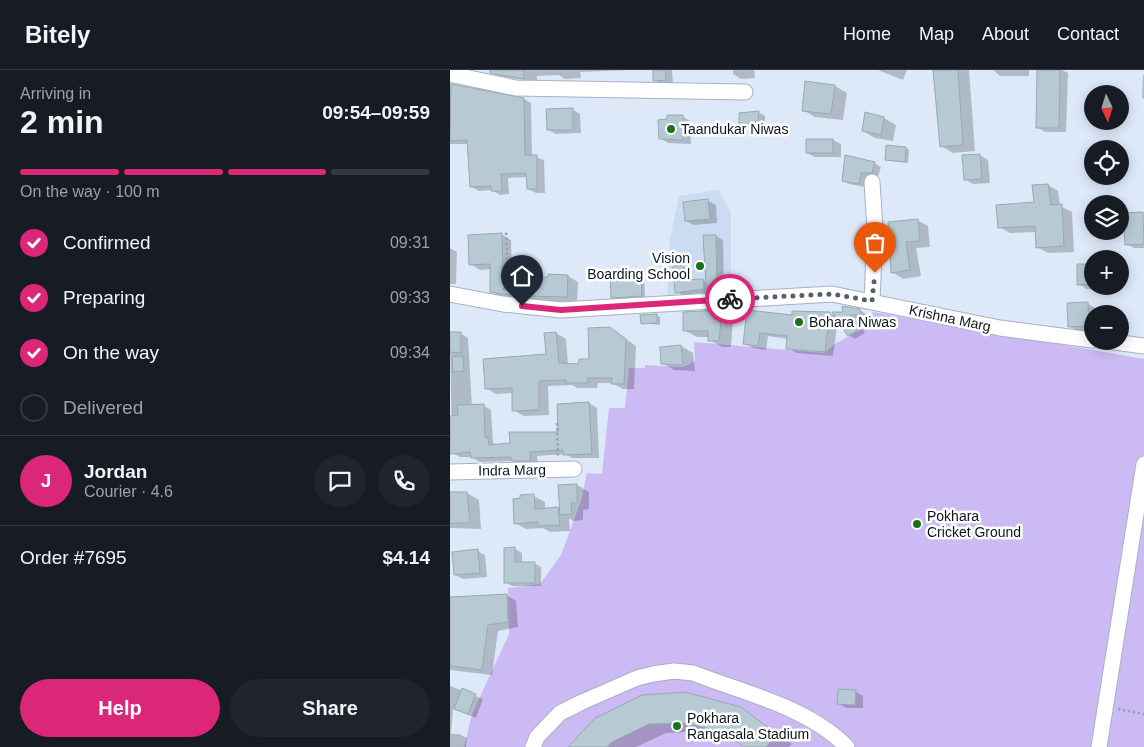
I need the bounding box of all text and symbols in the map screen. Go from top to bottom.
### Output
text: Bitely [25,21,90,48]
text: Home [843,24,891,44]
text: Map [919,24,954,44]
text: About [982,24,1029,44]
text: Contact [1057,24,1119,44]
text: Arriving in [20,85,91,102]
north arrow [1084,85,1129,130]
map controls [1084,85,1129,350]
text: 09:54–09:59 [322,102,430,123]
text: 2 min [20,104,104,140]
place label: Taandukar Niwas [681,121,788,137]
marker: Taandukar Niwas [665,123,677,135]
button: locate [1084,140,1129,185]
text: On the way · 100 m [20,183,160,200]
button: layers [1084,195,1129,240]
pin [854,222,896,273]
icon: check [20,229,48,257]
icon: bag [861,229,889,257]
text: Confirmed [63,232,151,253]
text: 09:31 [390,234,430,251]
place label: Vision Boarding School [587,250,690,282]
button: + [1084,250,1129,295]
pin [501,255,543,306]
marker: Vision Boarding School [694,260,706,272]
icon: home [508,262,536,290]
courier [705,274,755,324]
icon: check [20,284,48,312]
icon: bike [716,285,744,313]
text: Preparing [63,287,145,308]
text: 09:33 [390,289,430,306]
street label: Krishna Marg [908,302,992,334]
button: − [1084,305,1129,350]
place label: Bohara Niwas [809,314,896,330]
marker: Bohara Niwas [793,316,805,328]
icon: check [20,339,48,367]
text: On the way [63,342,159,363]
text: 09:34 [390,344,430,361]
text: Delivered [63,397,143,418]
button: chat [314,455,366,507]
button: phone [378,455,430,507]
text: Jordan [84,461,147,482]
street label: Indra Marg [478,461,546,479]
text: J [41,470,51,491]
text: Courier · 4.6 [84,483,173,500]
place label: Pokhara Cricket Ground [927,508,1021,540]
marker: Pokhara Cricket Ground [911,518,923,530]
text: Order #7695 [20,547,127,568]
text: $4.14 [382,547,430,568]
button: Help [20,679,220,737]
button: Share [230,679,430,737]
place label: Pokhara Rangasala Stadium [687,710,809,742]
marker: Pokhara Rangasala Stadium [671,720,683,732]

